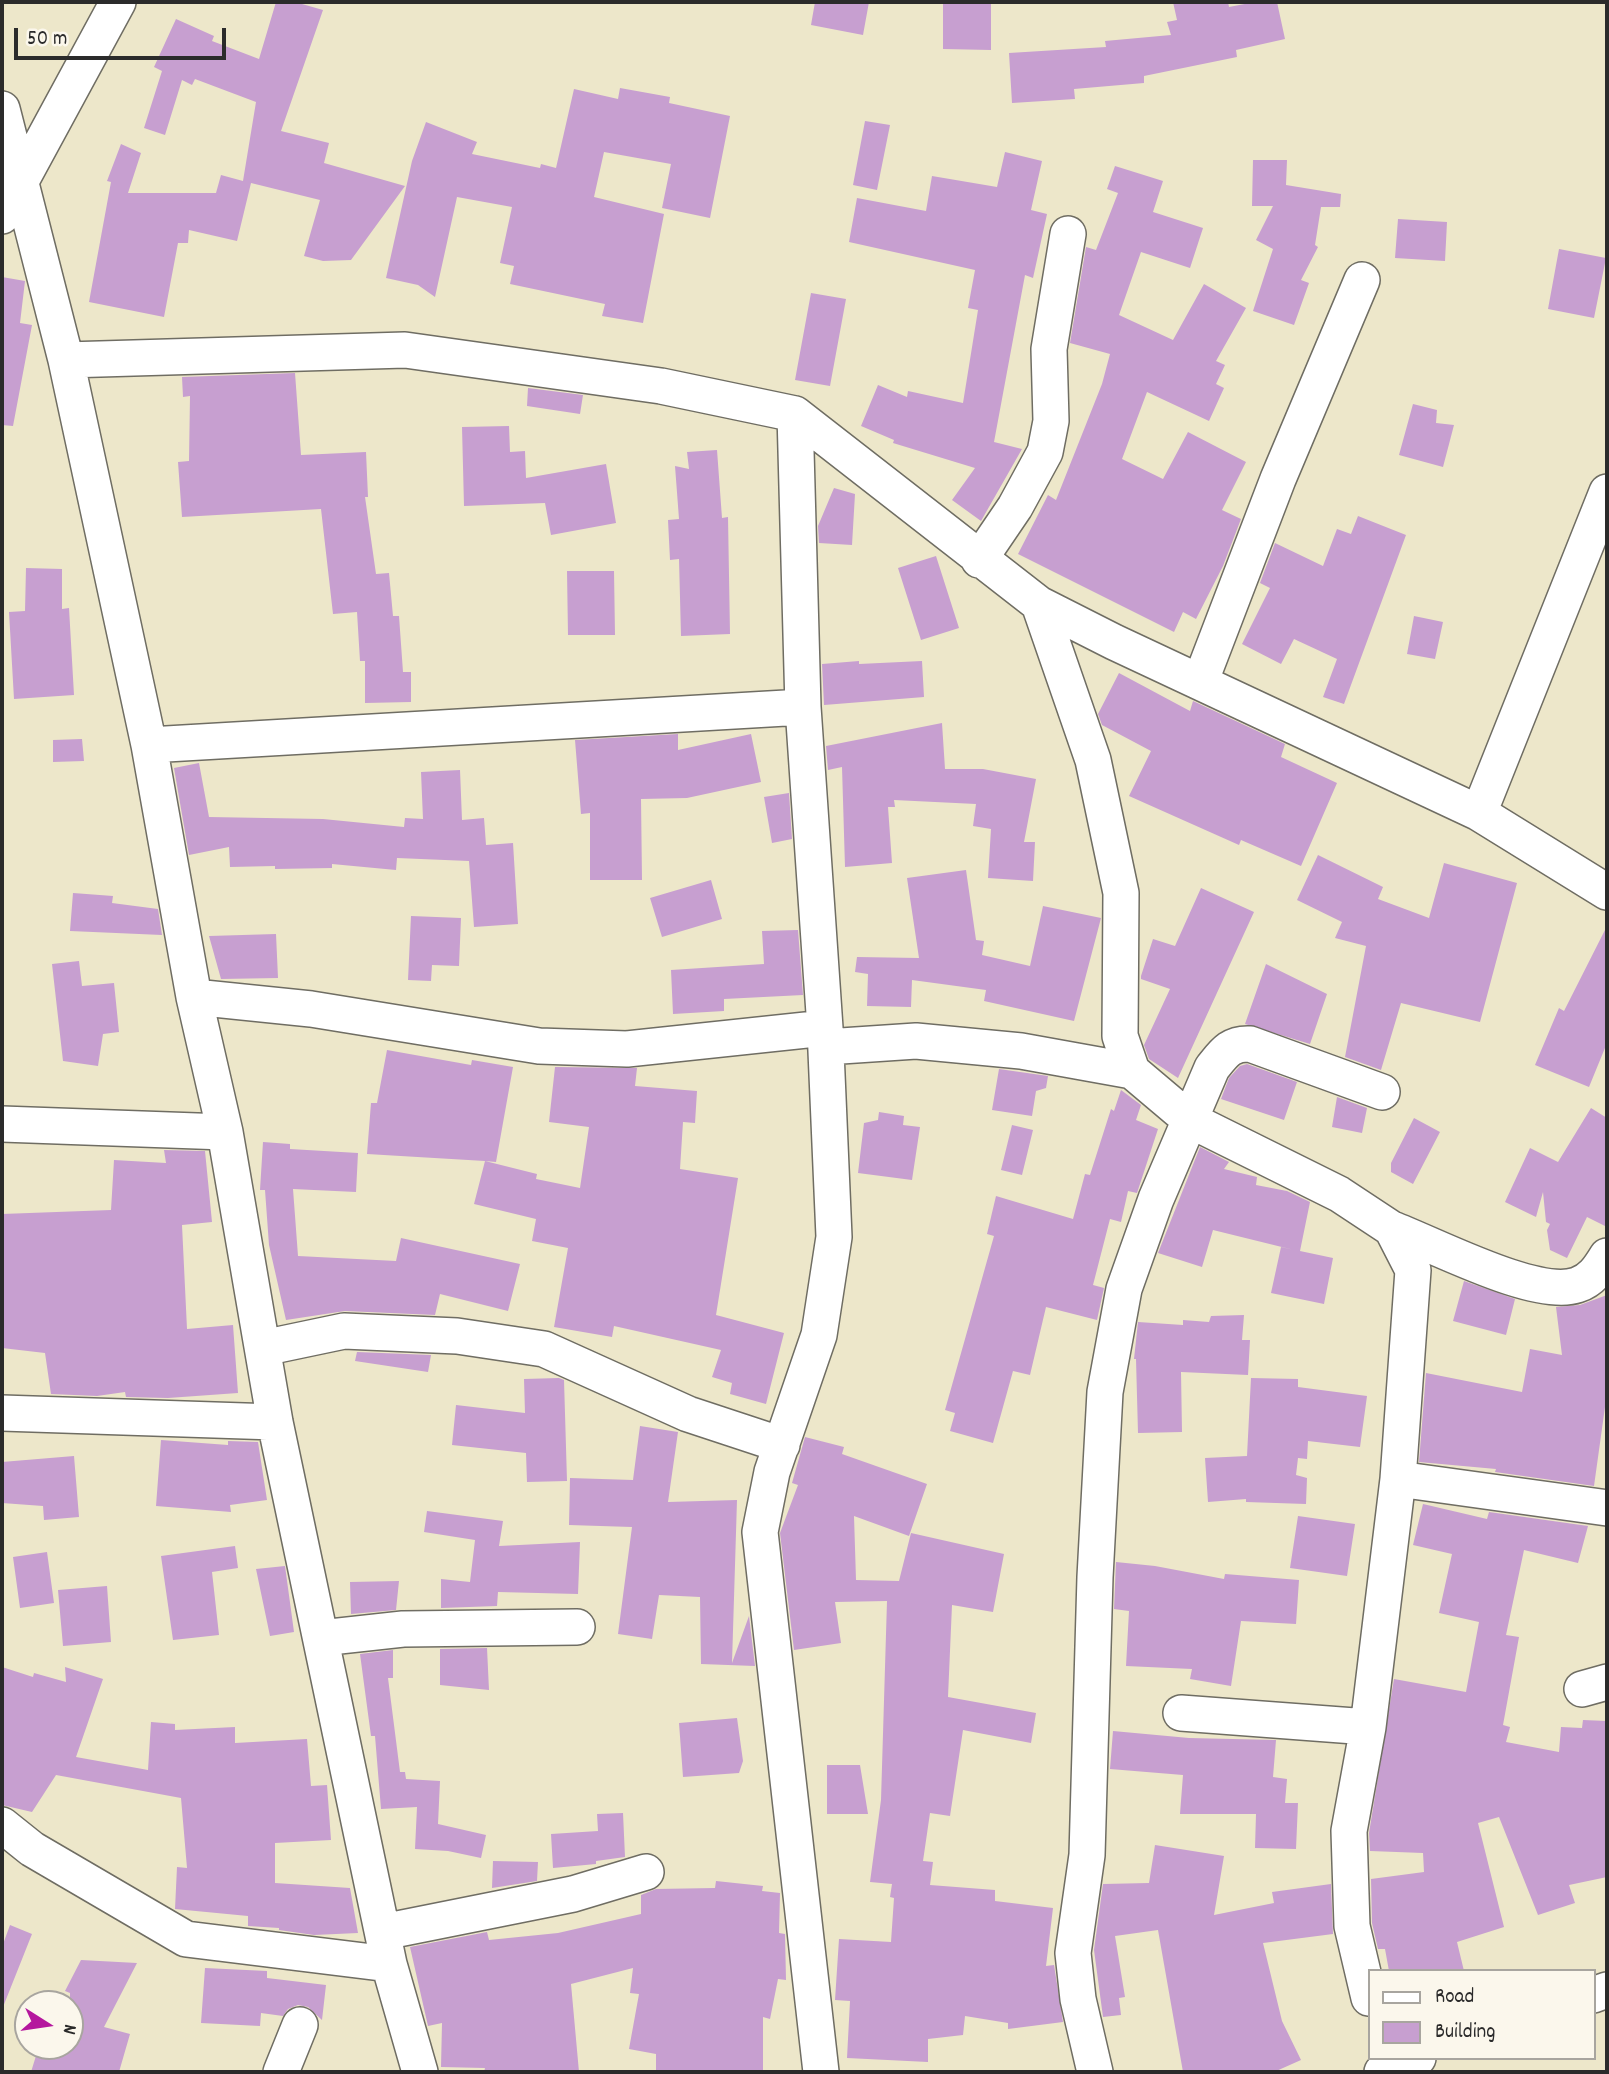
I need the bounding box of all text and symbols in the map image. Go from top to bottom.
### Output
scale bar [18,14,229,58]
text: 50 m [27,25,67,55]
legend [1368,1969,1595,2060]
text: Road [1435,1983,1474,2013]
north arrow [14,1990,84,2060]
text: Building [1435,2018,1495,2048]
text: N [54,2022,82,2036]

